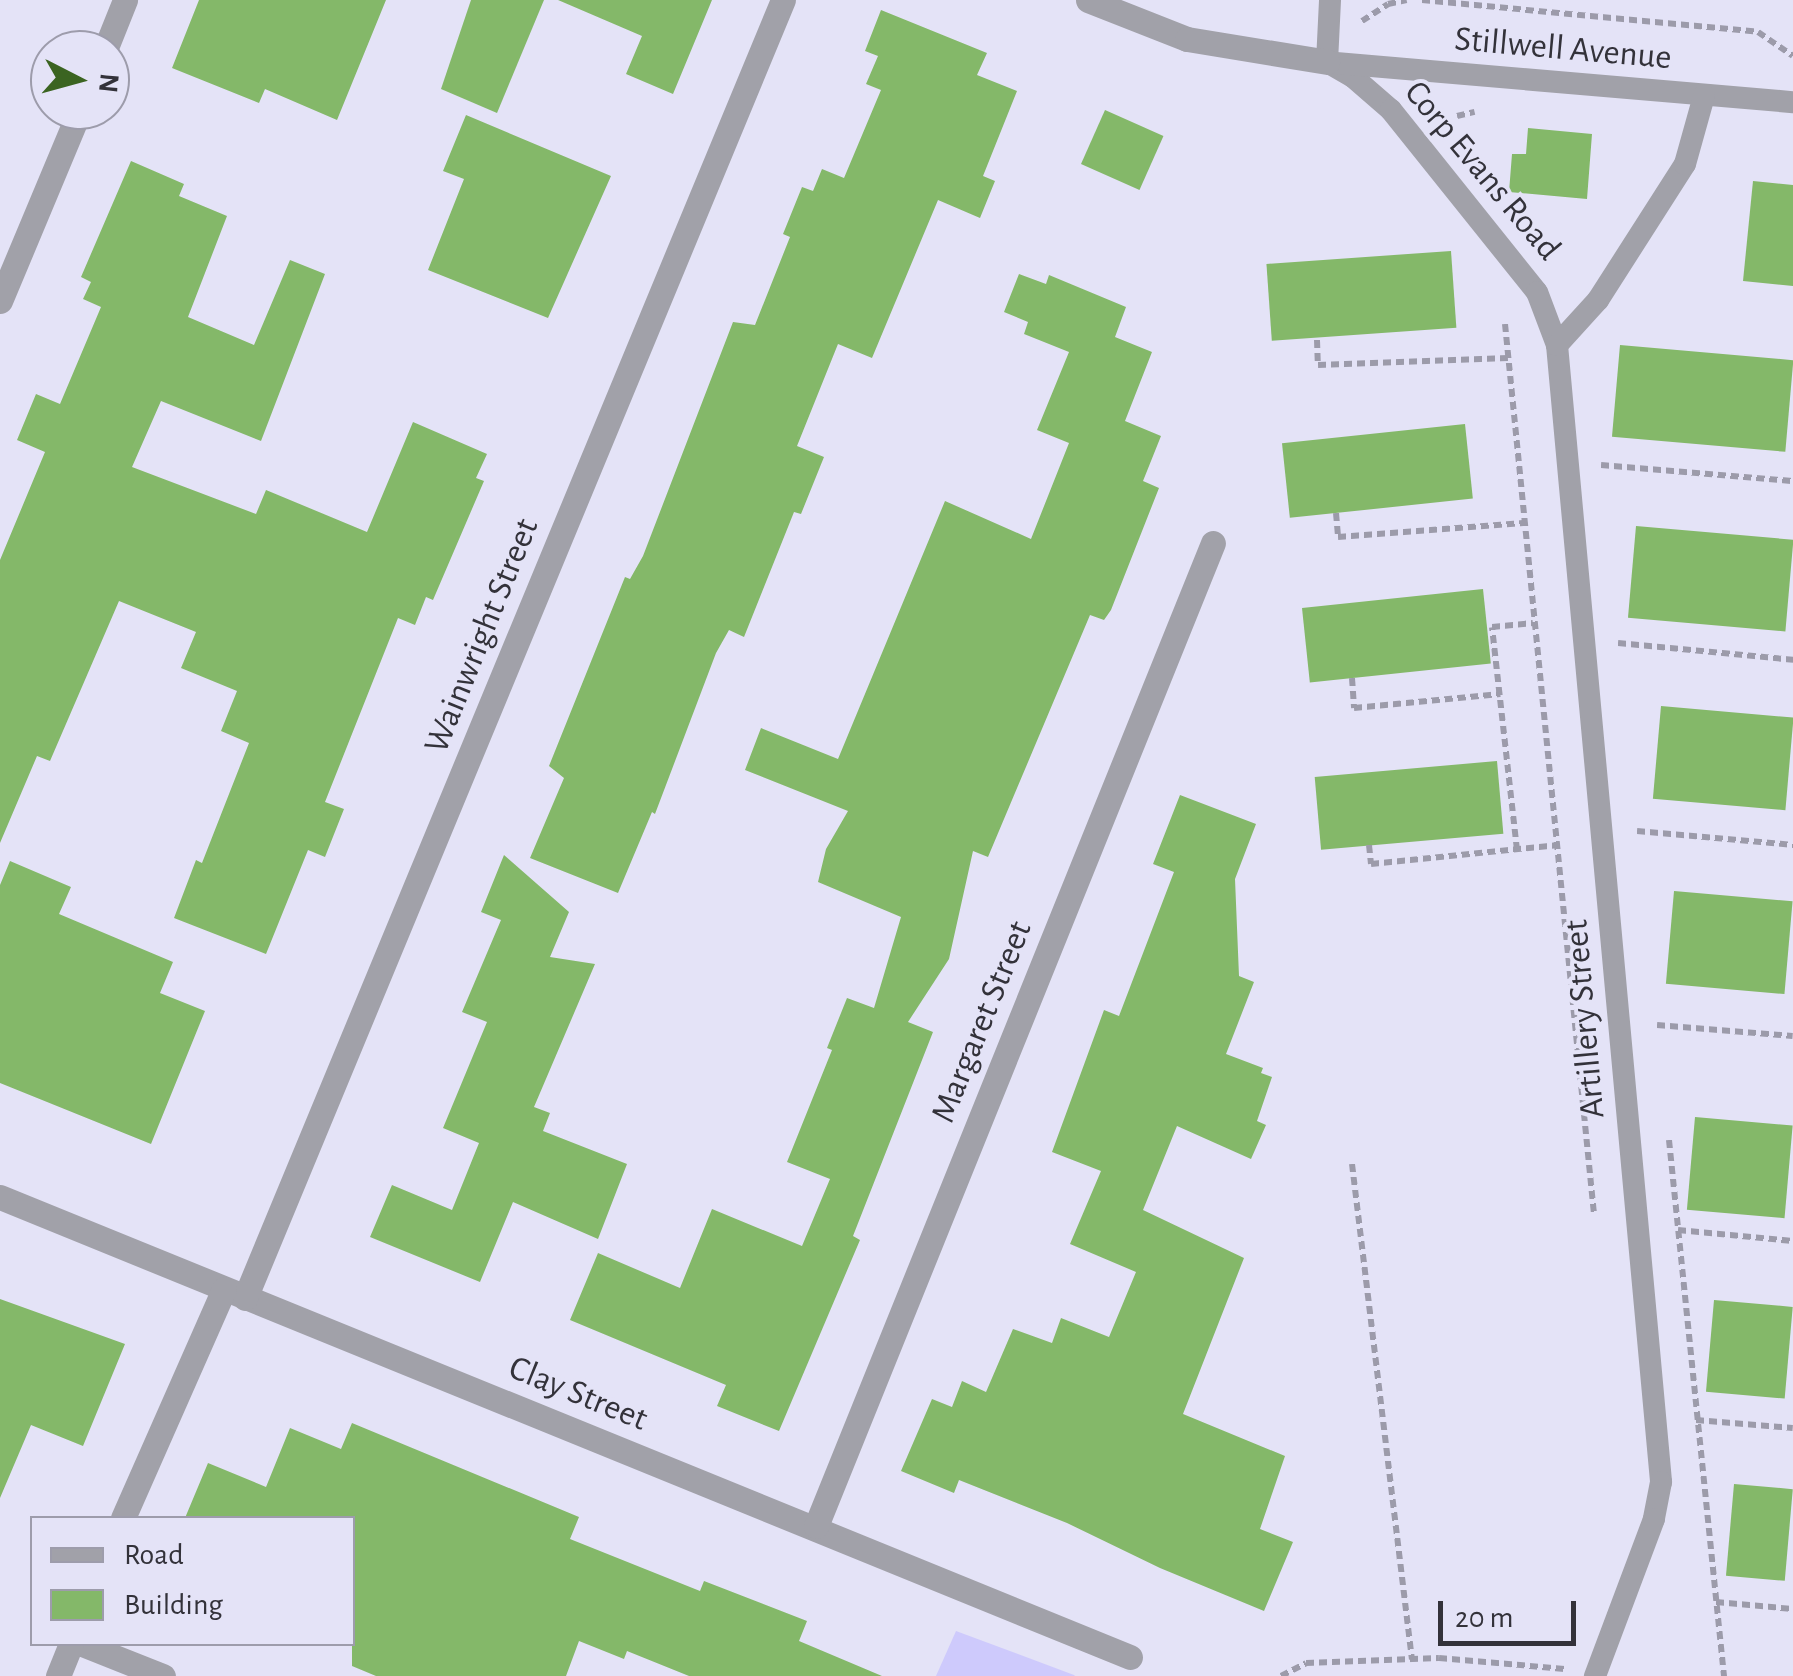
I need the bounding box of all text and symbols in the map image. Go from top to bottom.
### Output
street label: Stillwell Avenue [1453,19,1673,79]
north arrow [30,30,130,130]
text: N [93,72,123,94]
street label: Corp Evans Road [1395,73,1569,269]
street label: Wainwright Street [416,513,548,759]
street label: Margaret Street [923,915,1041,1129]
street label: Artillery Street [1555,918,1615,1120]
street label: Clay Street [503,1347,653,1441]
legend [30,1516,355,1646]
text: Road [124,1540,184,1570]
scale bar [1443,1581,1580,1643]
text: Building [124,1590,223,1620]
text: 20 m [1455,1603,1513,1633]

